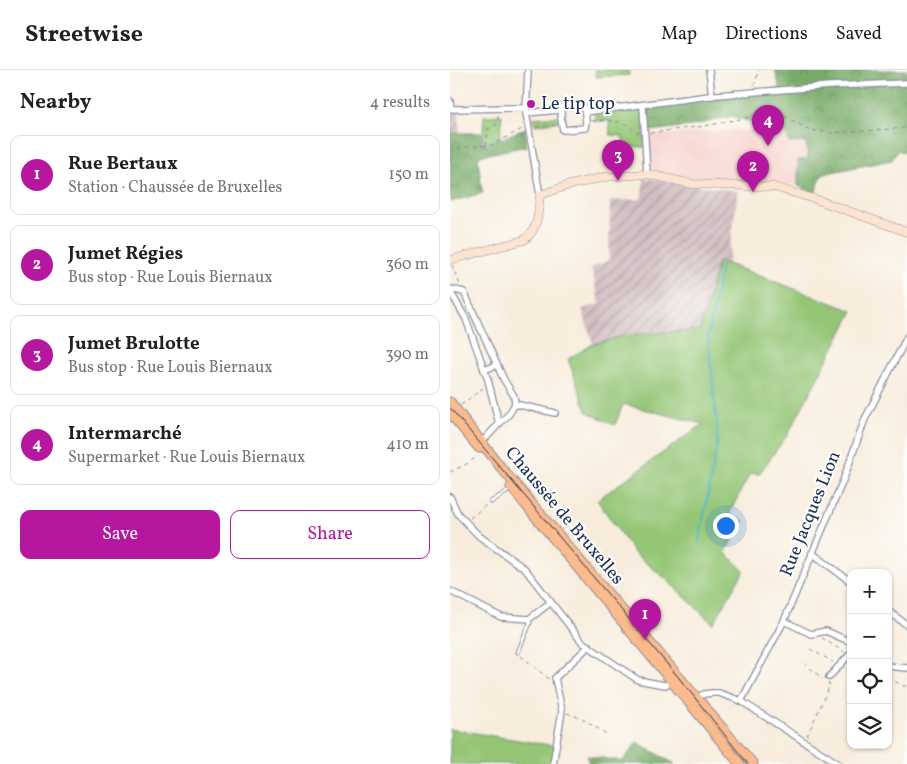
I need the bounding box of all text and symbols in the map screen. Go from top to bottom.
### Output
text: Streetwise [25,18,143,52]
text: Map [661,22,697,47]
text: Directions [725,22,808,47]
text: Saved [836,22,882,47]
text: Nearby [20,88,91,117]
text: 4 results [370,92,430,114]
place label: Le tip top [541,92,615,117]
marker: Le tip top [525,98,537,110]
pin: 4 [752,105,784,146]
pin: 3 [602,140,634,181]
text: Rue Bertaux [68,151,178,177]
pin: 2 [737,151,769,192]
text: 1 [34,164,40,186]
text: 150 m [388,164,429,186]
text: Station · Chaussée de Bruxelles [68,177,282,199]
text: Jumet Régies [68,241,183,267]
text: 2 [33,254,41,276]
text: 360 m [386,254,429,276]
text: Bus stop · Rue Louis Biernaux [68,267,273,289]
text: Jumet Brulotte [68,331,200,357]
text: 3 [33,344,41,366]
text: 390 m [386,344,429,366]
text: Bus stop · Rue Louis Biernaux [68,357,273,379]
text: Intermarché [68,421,182,447]
text: 4 [32,434,42,456]
text: 410 m [386,434,429,456]
street label: Chaussée de Bruxelles [499,442,629,590]
text: Supermarket · Rue Louis Biernaux [68,447,305,469]
street label: Rue Jacques Lion [774,447,848,580]
button: Save [20,510,220,559]
button: Share [230,510,430,559]
your location [713,513,739,539]
map controls [847,569,892,749]
button: + [847,569,892,614]
pin: 1 [629,599,661,640]
button: − [847,614,892,659]
button: locate [847,659,892,704]
button: layers [847,704,892,749]

